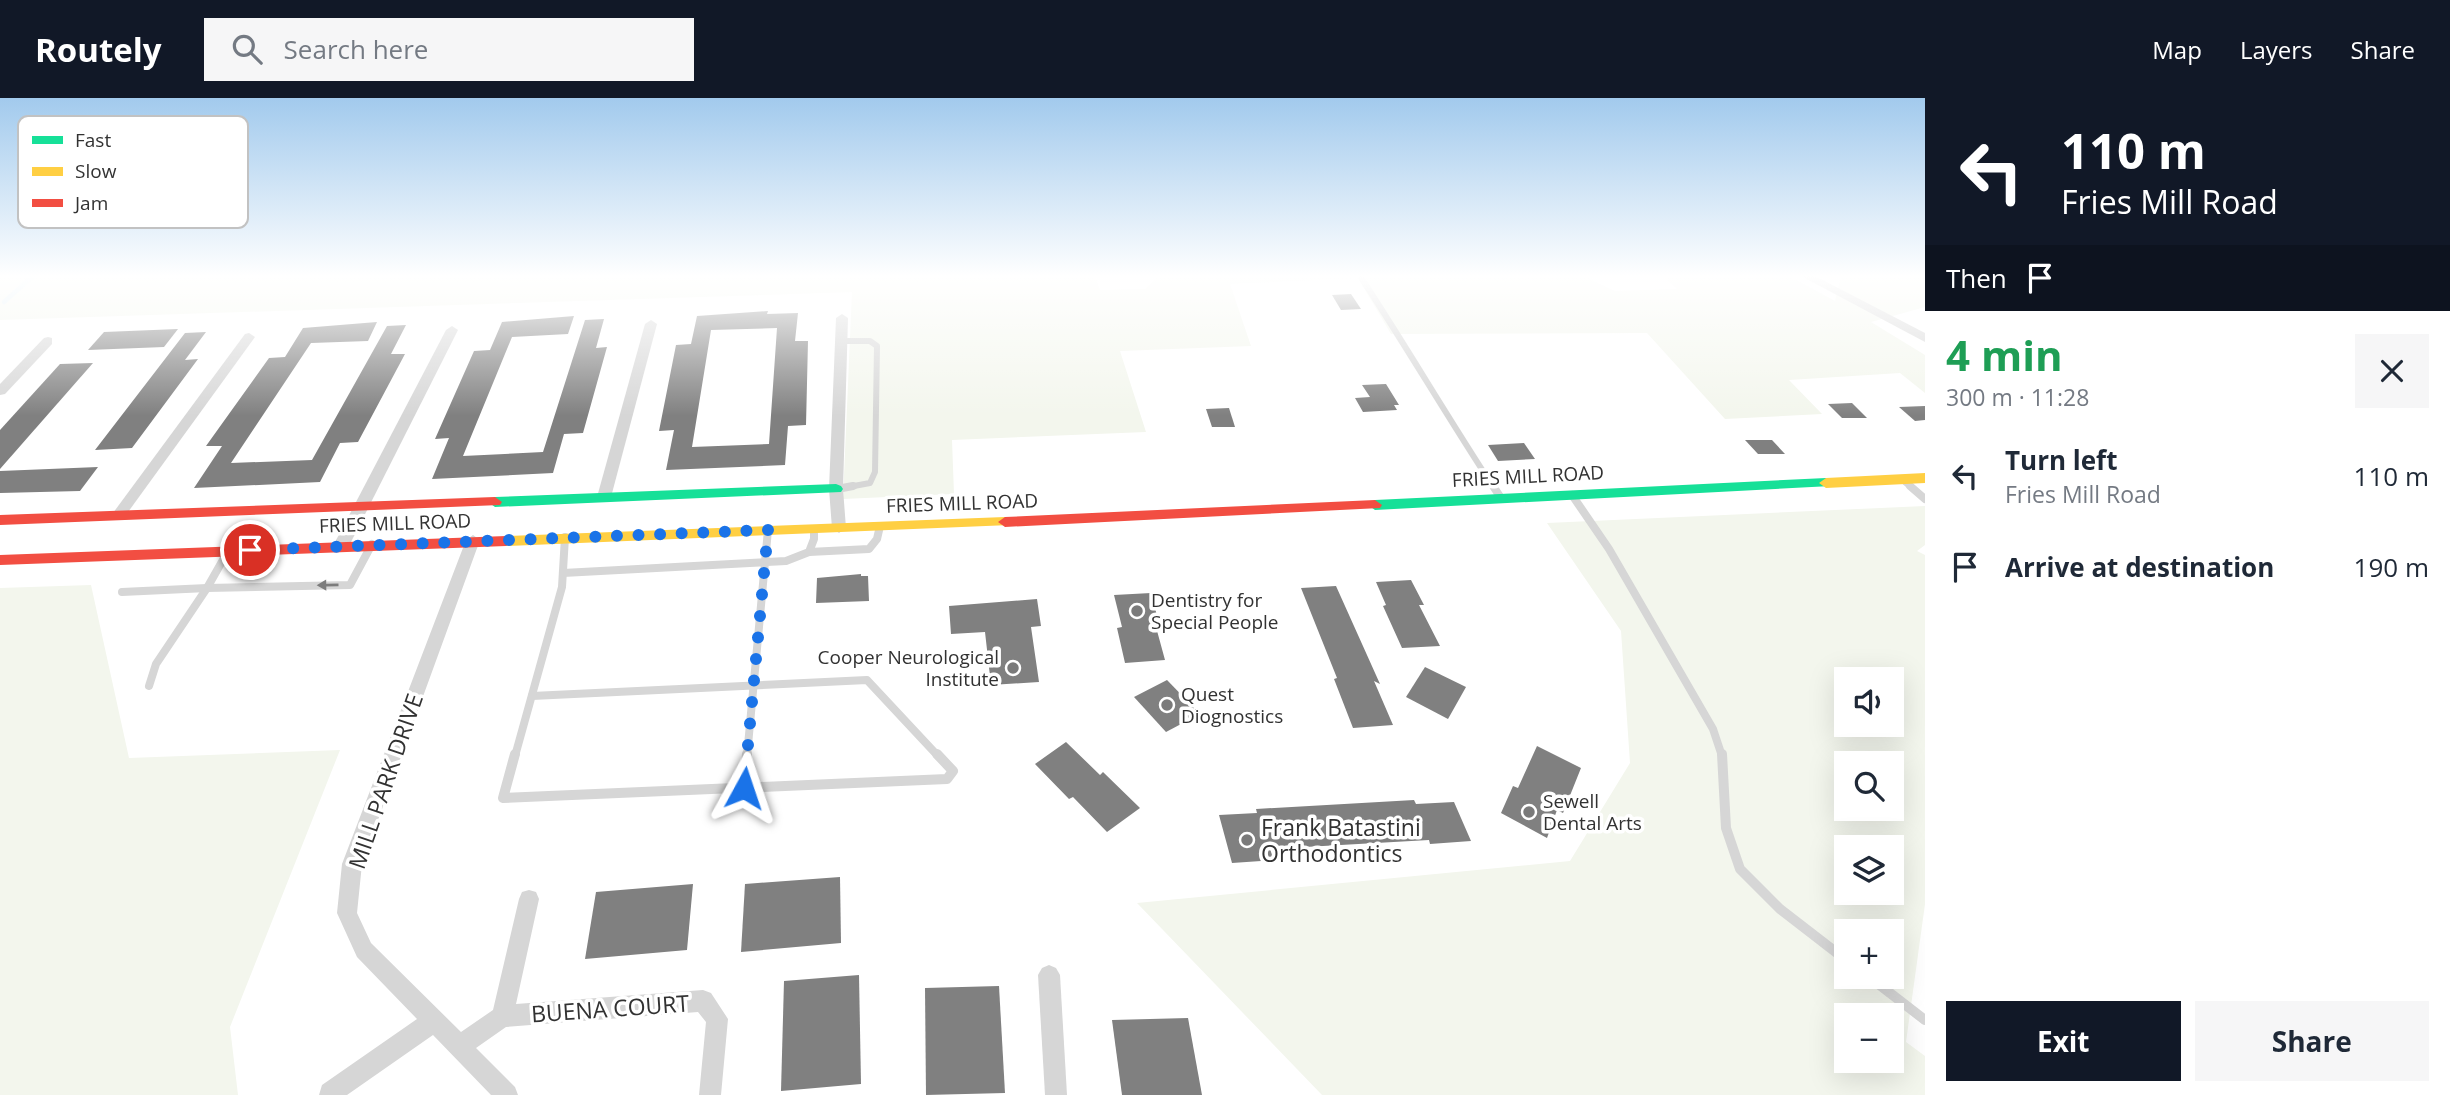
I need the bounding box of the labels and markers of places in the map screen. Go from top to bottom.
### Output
pin [220,520,280,580]
place label: Dentistry for Special People [1151,587,1279,635]
marker: Dentistry for Special People [1129,603,1145,619]
place label: Cooper Neurological Institute [818,644,999,692]
marker: Cooper Neurological Institute [1005,660,1021,676]
place label: Quest Diognostics [1181,681,1283,729]
marker: Quest Diognostics [1159,697,1175,713]
place label: Sewell Dental Arts [1543,788,1642,836]
marker: Sewell Dental Arts [1521,804,1537,820]
place label: Frank Batastini Orthodontics [1261,811,1421,869]
marker: Frank Batastini Orthodontics [1239,832,1255,848]

